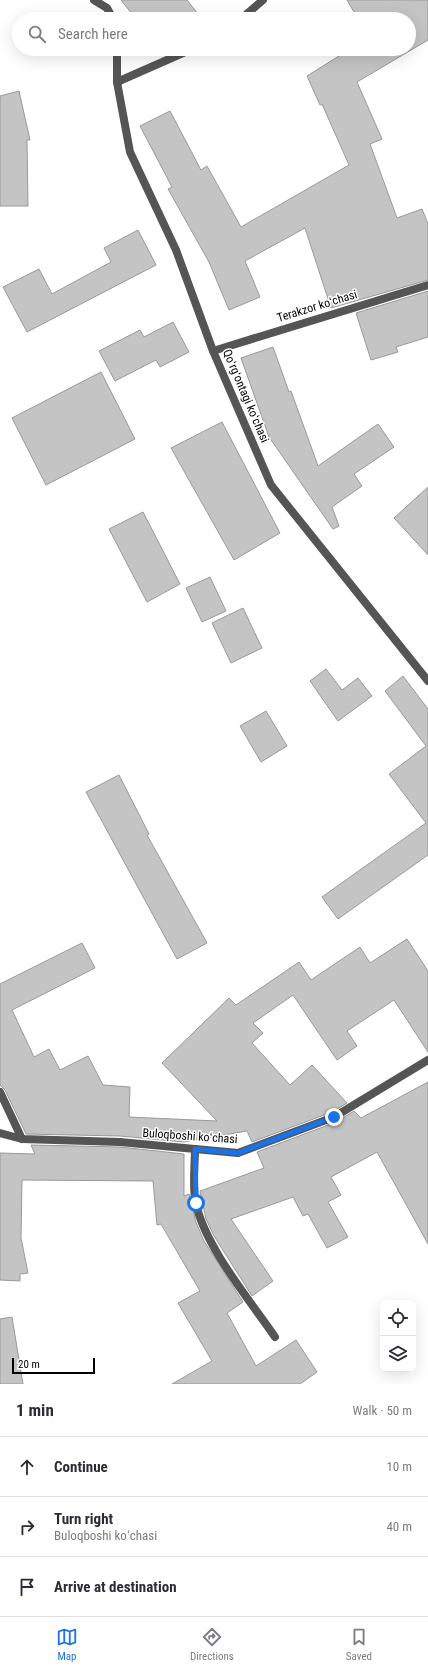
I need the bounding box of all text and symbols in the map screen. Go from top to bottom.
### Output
search box [12,12,416,56]
icon: search [26,23,48,45]
text: Search here [58,25,128,43]
street label: Terakzor koʻchasi [275,287,359,325]
street label: Qoʻrgʻontagi koʻchasi [220,347,272,445]
route end [325,1108,343,1126]
street label: Buloqboshi koʻchasi [142,1126,238,1146]
route start [187,1194,205,1212]
map controls [380,1300,416,1372]
button: locate [380,1300,416,1336]
button: layers [380,1336,416,1372]
scale bar [12,1356,95,1375]
text: 20 m [18,1358,40,1371]
text: 1 min [16,1400,54,1420]
text: Walk · 50 m [352,1403,412,1418]
icon: ahead [16,1456,38,1478]
text: Continue [54,1458,108,1476]
text: 10 m [386,1459,412,1474]
text: Turn right [54,1510,113,1528]
icon: right [16,1516,38,1538]
text: 40 m [386,1519,412,1534]
text: Buloqboshi koʻchasi [54,1528,157,1543]
icon: arrive [16,1576,38,1598]
text: Arrive at destination [54,1578,177,1596]
tab: Map [56,1626,78,1663]
tab: Directions [190,1626,234,1663]
tab: Saved [346,1626,372,1663]

